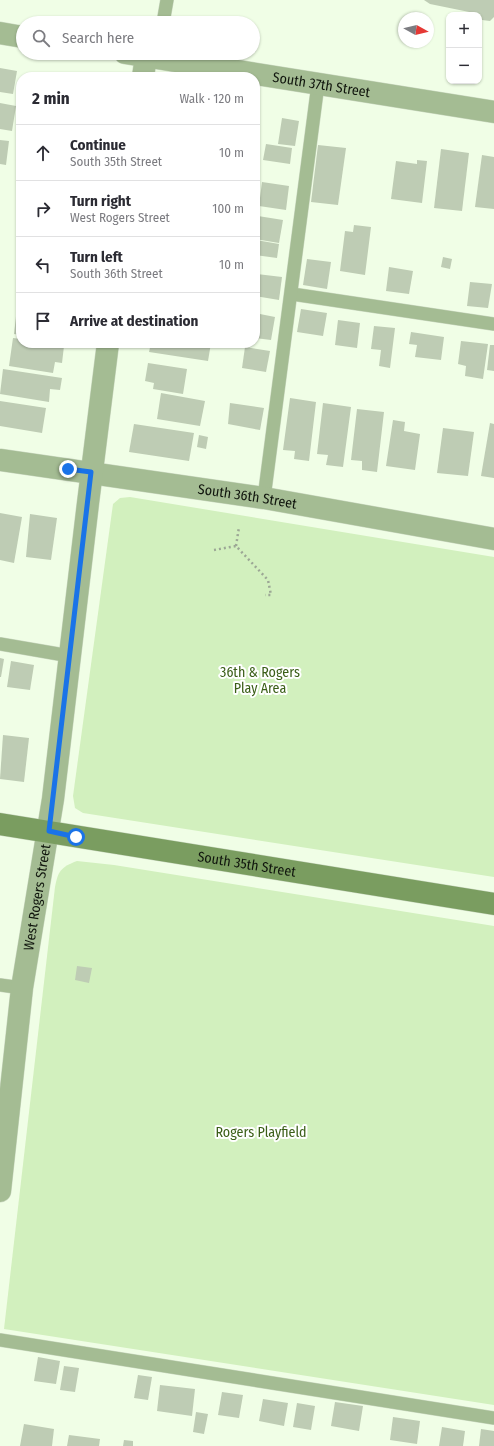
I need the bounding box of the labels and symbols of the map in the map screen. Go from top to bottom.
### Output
north arrow [398,12,434,48]
street label: South 37th Street [271,68,372,101]
route end [59,460,77,478]
street label: South 36th Street [197,480,299,512]
park label: 36th & Rogers Play Area [220,664,300,697]
route start [67,828,85,846]
street label: West Rogers Street [20,842,54,952]
street label: South 35th Street [196,848,298,880]
park label: Rogers Playfield [215,1124,307,1141]

